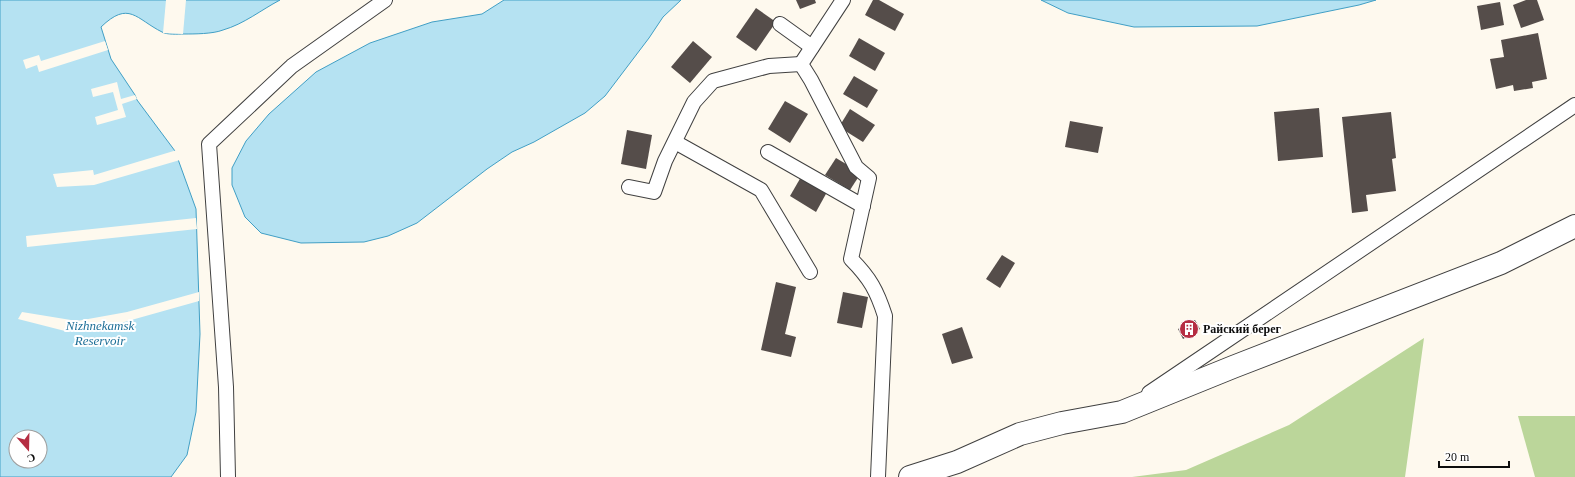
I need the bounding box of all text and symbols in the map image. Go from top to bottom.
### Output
water label: Nizhnekamsk Reservoir [65,318,135,348]
building icon: Райский берег [1178,318,1200,340]
place label: Райский берег [1203,322,1281,336]
north arrow [8,429,48,469]
scale bar [1439,443,1509,469]
text: 20 m [1445,450,1470,464]
text: С [26,451,37,465]

